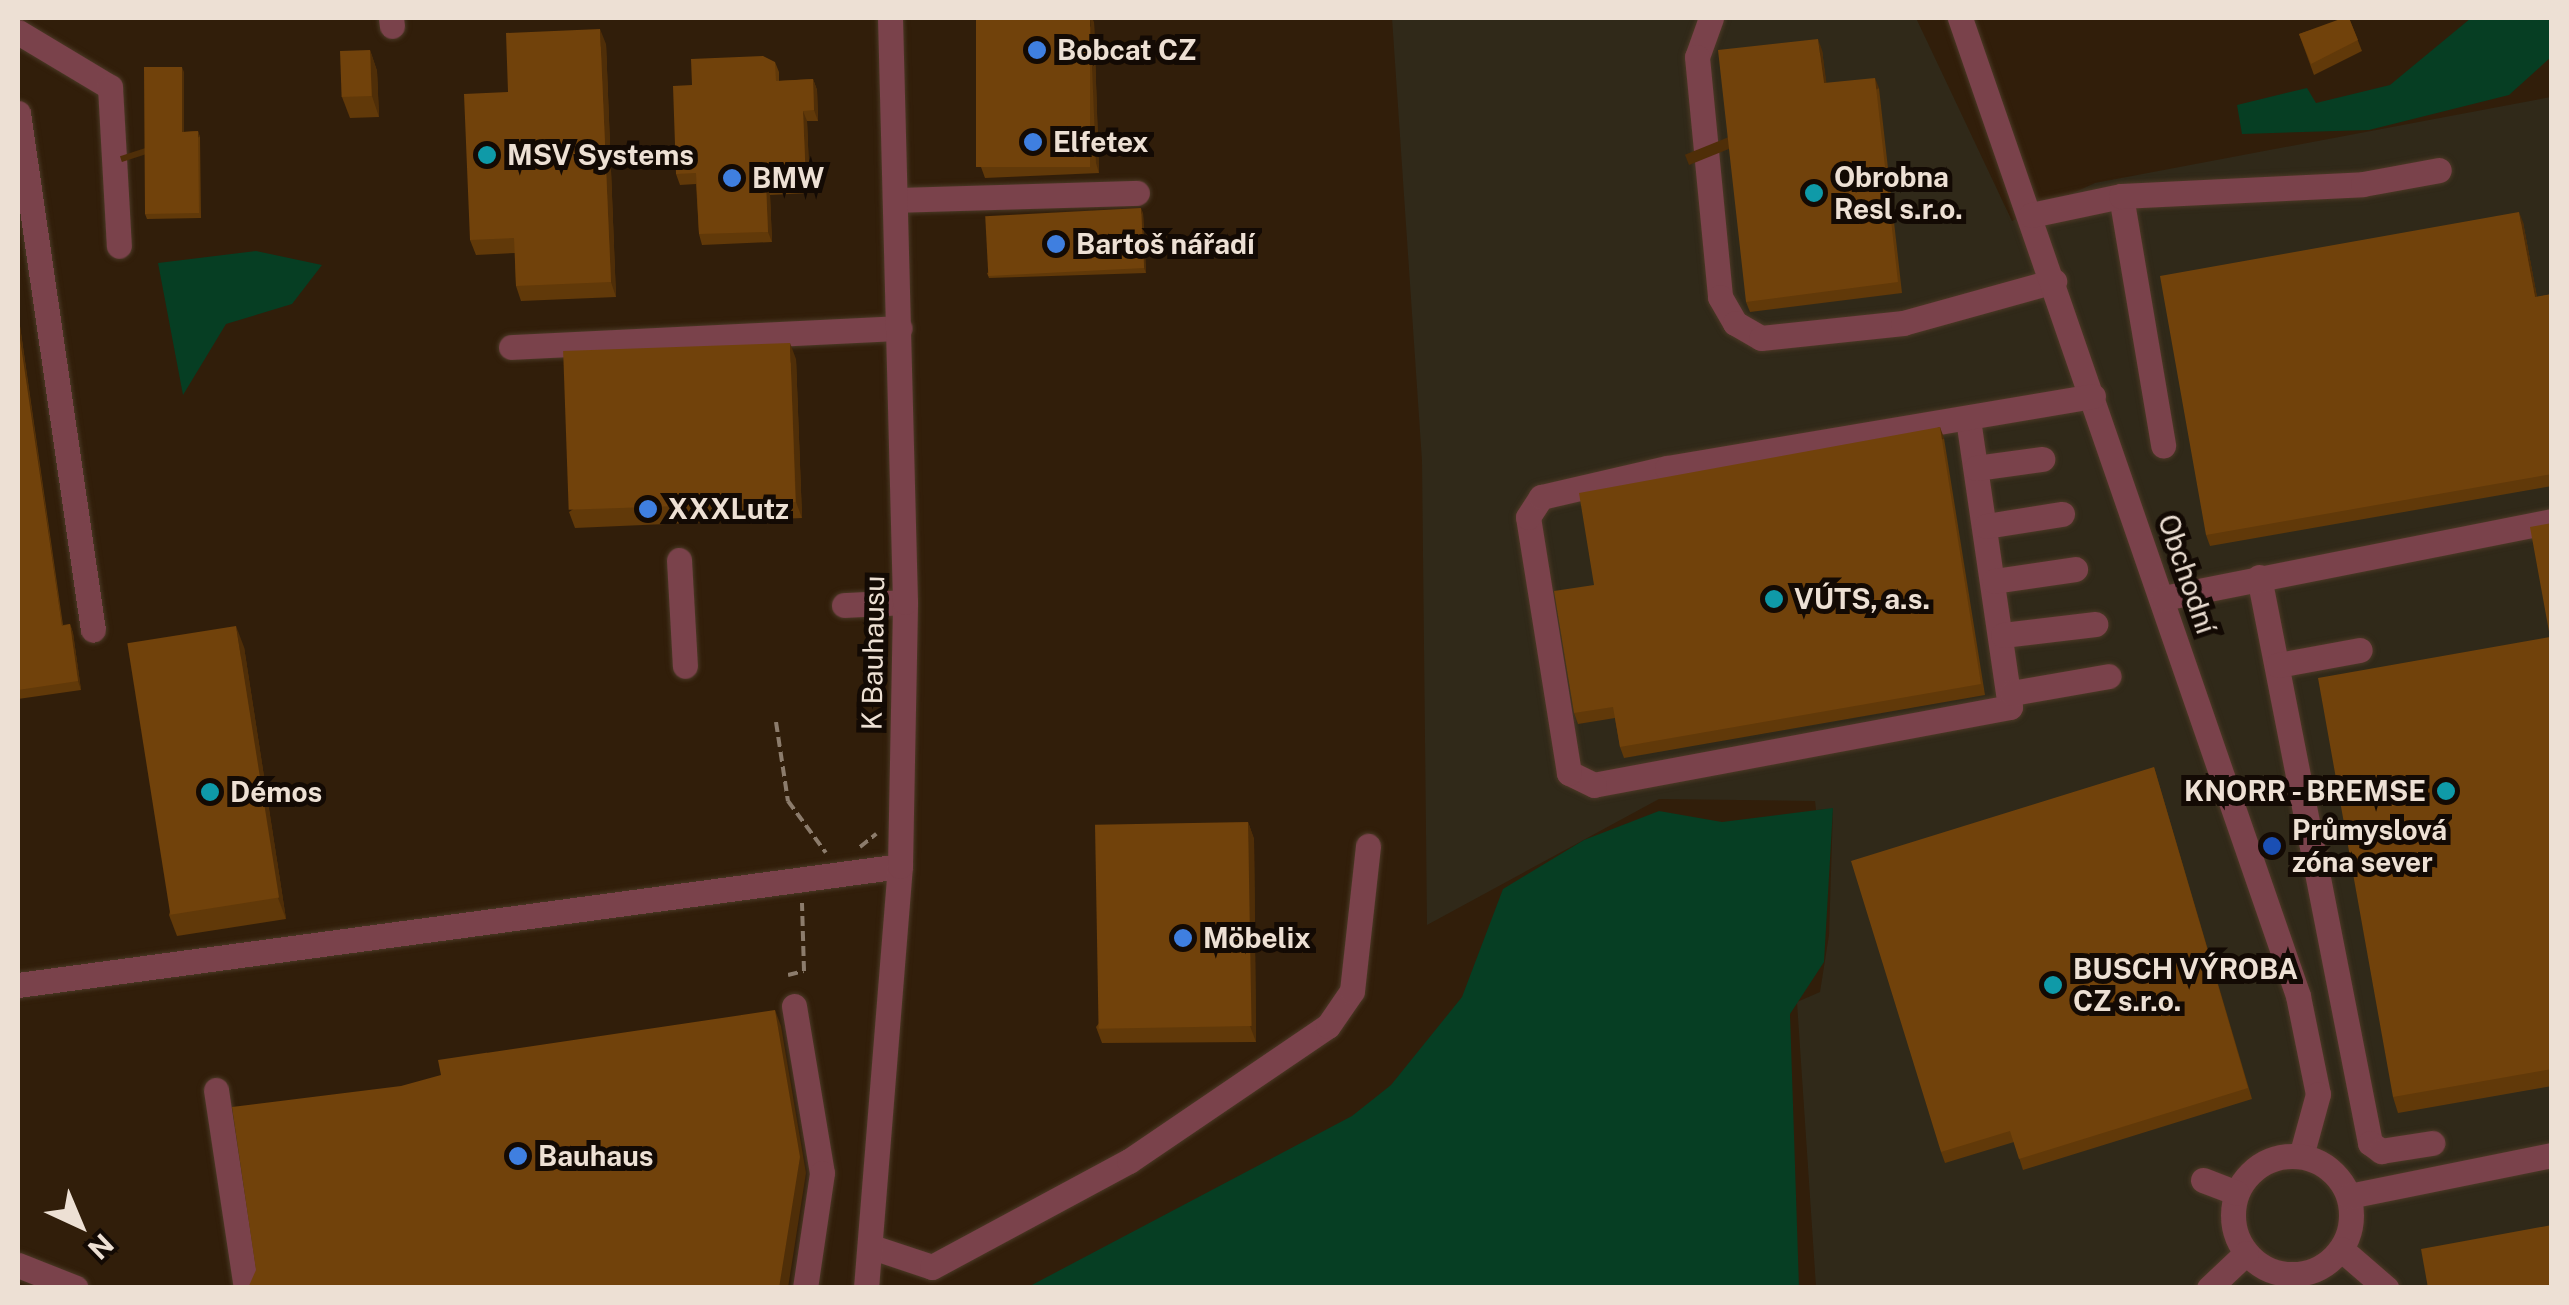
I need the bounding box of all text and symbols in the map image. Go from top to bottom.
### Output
place label: Bobcat CZ [1057,33,1197,67]
marker: Bobcat CZ [1026,39,1048,61]
place label: Elfetex [1053,125,1149,159]
marker: Elfetex [1022,131,1044,153]
place label: MSV Systems [507,138,694,172]
marker: MSV Systems [476,144,498,166]
place label: Obrobna Resl s.r.o. [1834,160,1963,226]
place label: BMW [752,161,824,195]
marker: BMW [721,167,743,189]
marker: Obrobna Resl s.r.o. [1803,182,1825,204]
place label: Bartoš nářadí [1076,227,1255,261]
marker: Bartoš nářadí [1045,233,1067,255]
place label: XXXLutz [668,492,789,526]
marker: XXXLutz [637,498,659,520]
street label: Obchodní [2151,510,2223,638]
street label: K Bauhausu [855,575,891,731]
place label: VÚTS, a.s. [1794,582,1930,616]
marker: VÚTS, a.s. [1763,588,1785,610]
place label: KNORR - BREMSE [2180,774,2426,808]
place label: Démos [230,775,322,809]
marker: KNORR - BREMSE [2435,780,2457,802]
marker: Démos [199,781,221,803]
place label: Průmyslová zóna sever [2292,813,2447,879]
marker: Průmyslová zóna sever [2261,835,2283,857]
place label: Möbelix [1203,921,1311,955]
marker: Möbelix [1172,927,1194,949]
place label: BUSCH VÝROBA CZ s.r.o. [2073,952,2299,1018]
marker: BUSCH VÝROBA CZ s.r.o. [2042,974,2064,996]
place label: Bauhaus [538,1139,654,1173]
marker: Bauhaus [507,1145,529,1167]
north arrow [30,1175,130,1275]
text: N [82,1227,121,1266]

